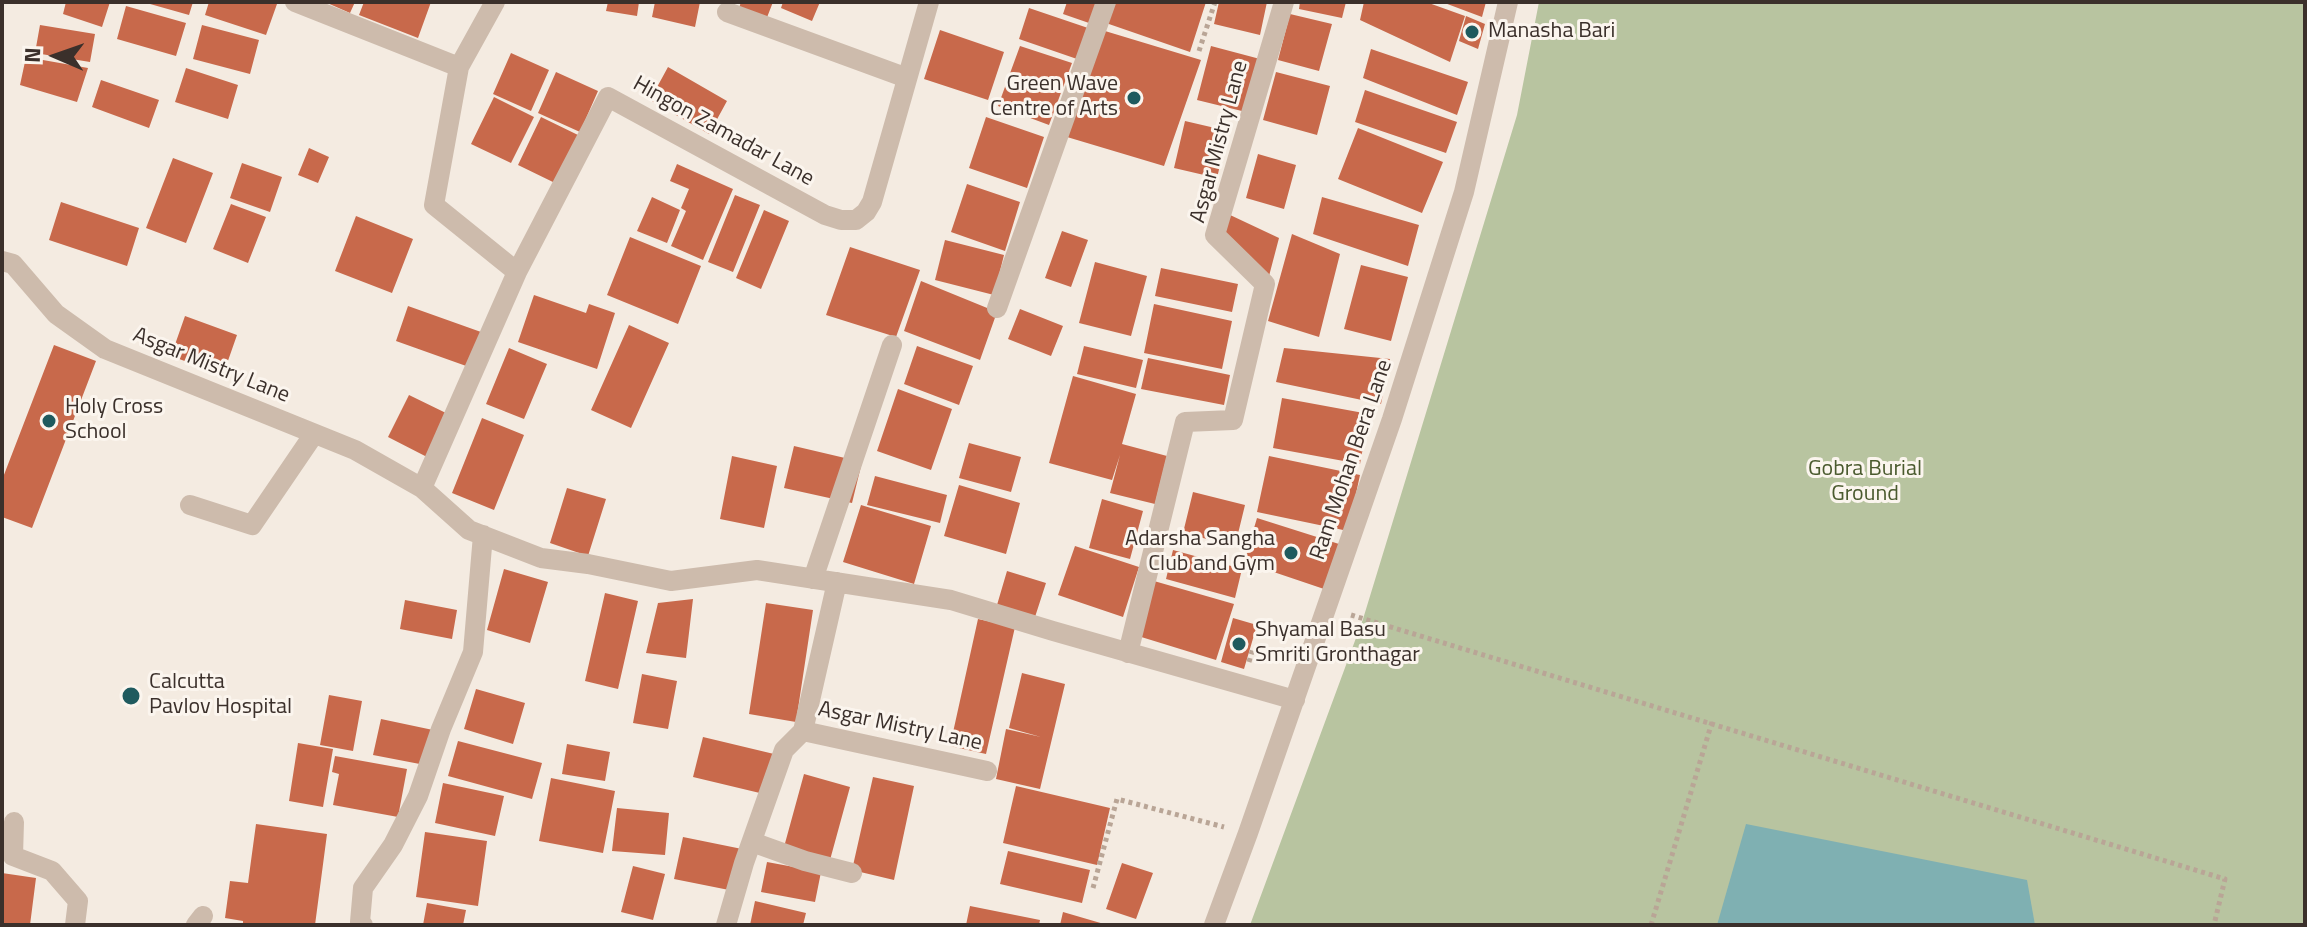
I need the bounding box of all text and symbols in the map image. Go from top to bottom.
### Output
north arrow [16,16,96,96]
place label: Manasha Bari [1488,19,1615,45]
marker: Manasha Bari [1463,23,1481,41]
text: N [15,47,49,63]
street label: Asgar Mistry Lane [1186,58,1254,226]
street label: Hingon Zamadar Lane [628,71,818,193]
place label: Green Wave Centre of Arts [990,72,1118,124]
marker: Green Wave Centre of Arts [1125,89,1143,107]
street label: Asgar Mistry Lane [129,323,293,409]
street label: Ram Mohan Bera Lane [1305,356,1399,564]
place label: Holy Cross School [65,395,163,446]
marker: Holy Cross School [40,412,58,430]
park label: Gobra Burial Ground [1808,457,1922,508]
place label: Adarsha Sangha Club and Gym [1125,527,1275,578]
marker: Adarsha Sangha Club and Gym [1282,544,1300,562]
place label: Shyamal Basu Smriti Gronthagar [1255,618,1420,670]
marker: Shyamal Basu Smriti Gronthagar [1230,635,1248,653]
place label: Calcutta Pavlov Hospital [149,670,292,722]
marker: Calcutta Pavlov Hospital [120,685,142,707]
street label: Asgar Mistry Lane [816,697,984,757]

